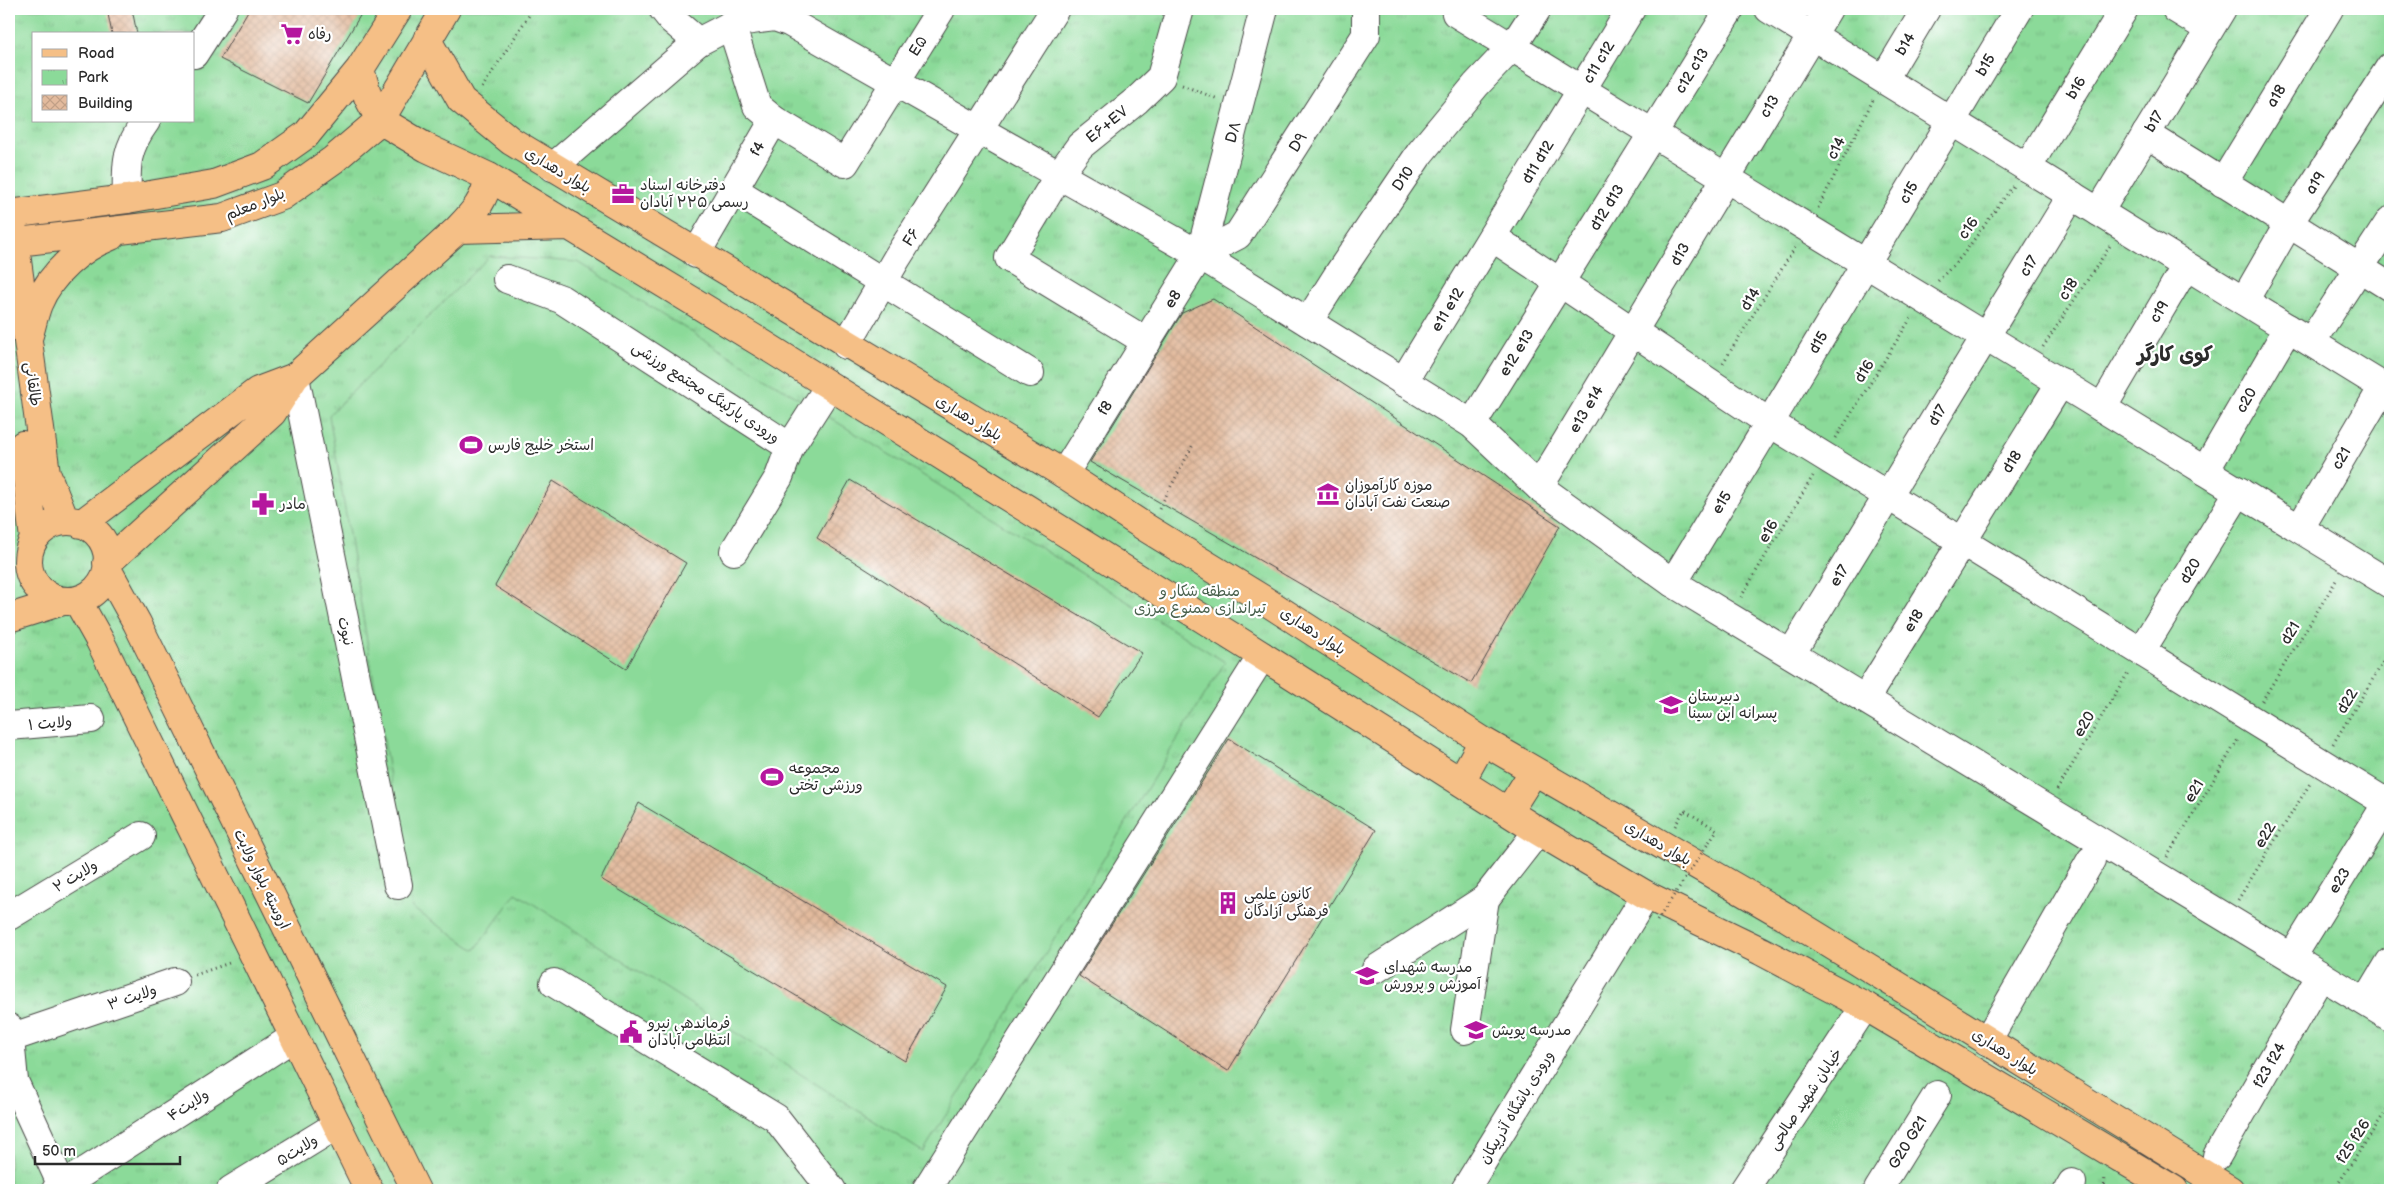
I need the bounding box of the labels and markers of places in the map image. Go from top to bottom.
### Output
supermarket icon: رفاه [279,21,305,47]
place label: رفاه [308,25,332,44]
place label: دفترخانه اسناد رسمی ۲۲۵ آبادان [640,176,749,212]
office icon: دفترخانه اسناد رسمی ۲۲۵ آبادان [610,181,636,207]
sports icon: استخر خلیج فارس [458,432,484,458]
place label: استخر خلیج فارس [488,436,594,455]
place label: موزه کارآموزان صنعت نفت آبادان [1345,476,1450,512]
museum icon: موزه کارآموزان صنعت نفت آبادان [1315,481,1341,507]
pharmacy icon: مادر [250,491,276,517]
place label: مادر [279,495,306,514]
place label: دبیرستان پسرانه ابن سینا [1688,687,1777,723]
school or university icon: دبیرستان پسرانه ابن سینا [1658,692,1684,718]
place label: مجموعه ورزشی تختی [789,759,863,795]
sports icon: مجموعه ورزشی تختی [759,764,785,790]
place label: کانون علمی فرهنگی آزادگان [1244,885,1329,921]
building icon: کانون علمی فرهنگی آزادگان [1215,890,1241,916]
place label: مدرسه شهدای آموزش و پرورش [1384,958,1482,994]
school or university icon: مدرسه شهدای آموزش و پرورش [1354,963,1380,989]
place label: فرماندهی نیرو انتظامی آبادان [647,1014,730,1050]
school or university icon: مدرسه پویش [1463,1017,1489,1043]
public building icon: فرماندهی نیرو انتظامی آبادان [618,1019,644,1045]
place label: مدرسه پویش [1492,1021,1571,1040]

